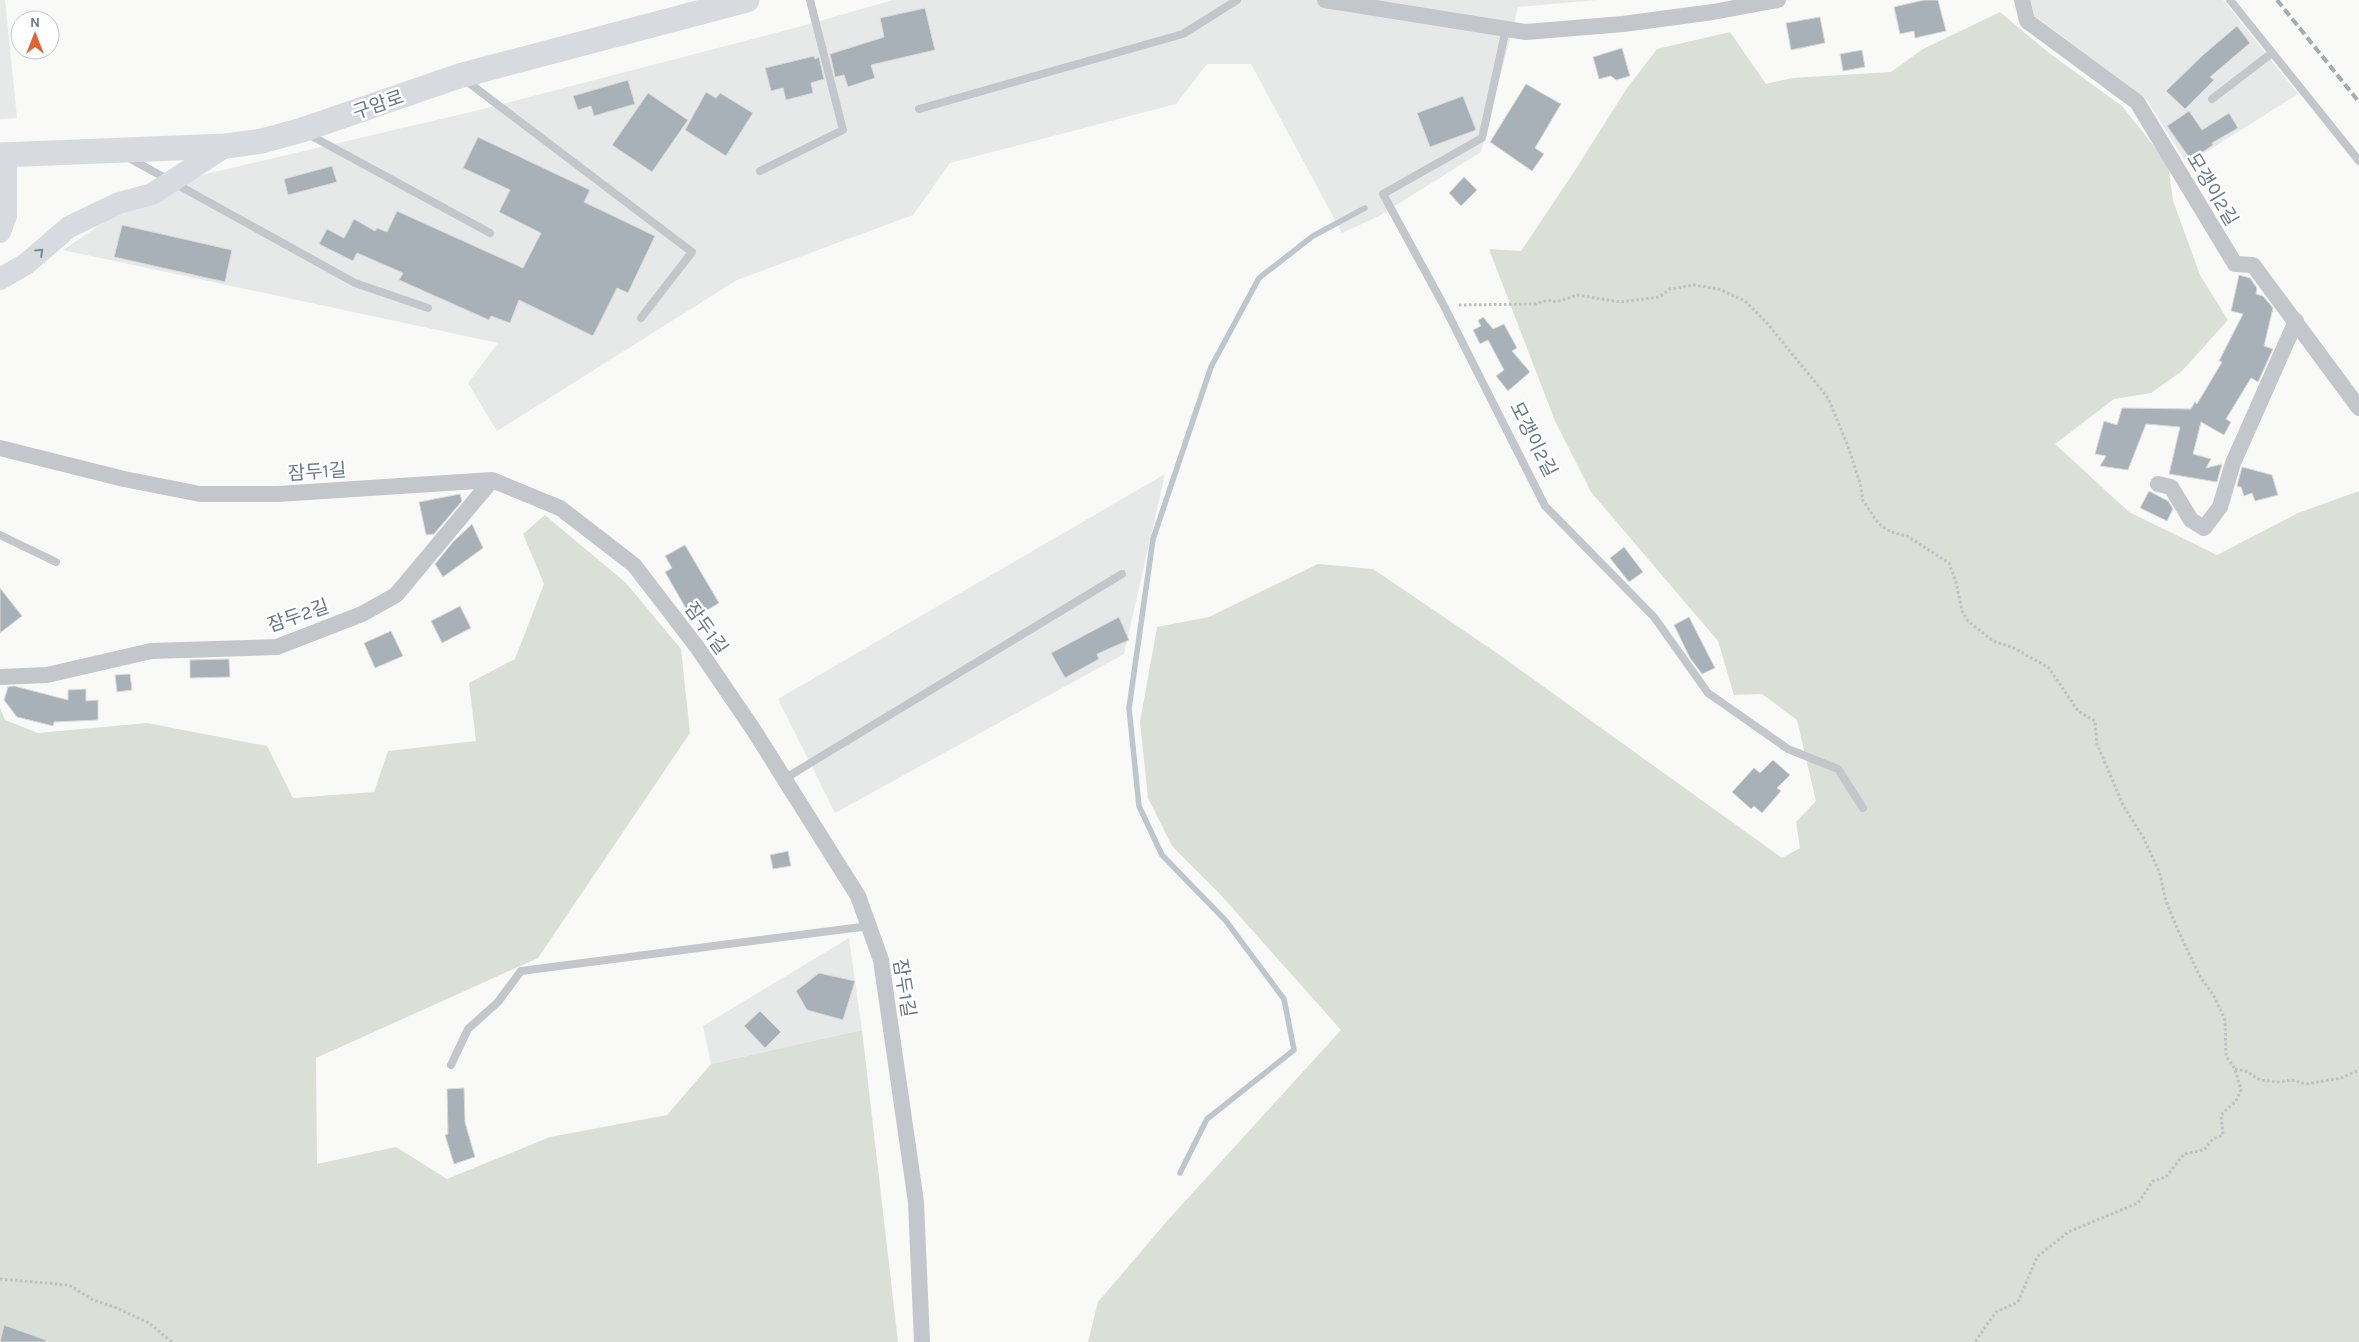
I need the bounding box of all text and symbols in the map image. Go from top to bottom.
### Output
north arrow [10,10,60,60]
text: N [30,14,40,31]
street label: 구암로 [350,86,407,124]
street label: 모갱이2길 [2182,149,2242,230]
one-way arrow [35,249,44,258]
street label: 모갱이2길 [1505,398,1561,481]
street label: 잠두1길 [287,459,347,485]
street label: 잠두2길 [265,595,332,637]
street label: 잠두1길 [680,598,732,659]
street label: 잠두1길 [889,957,919,1019]

